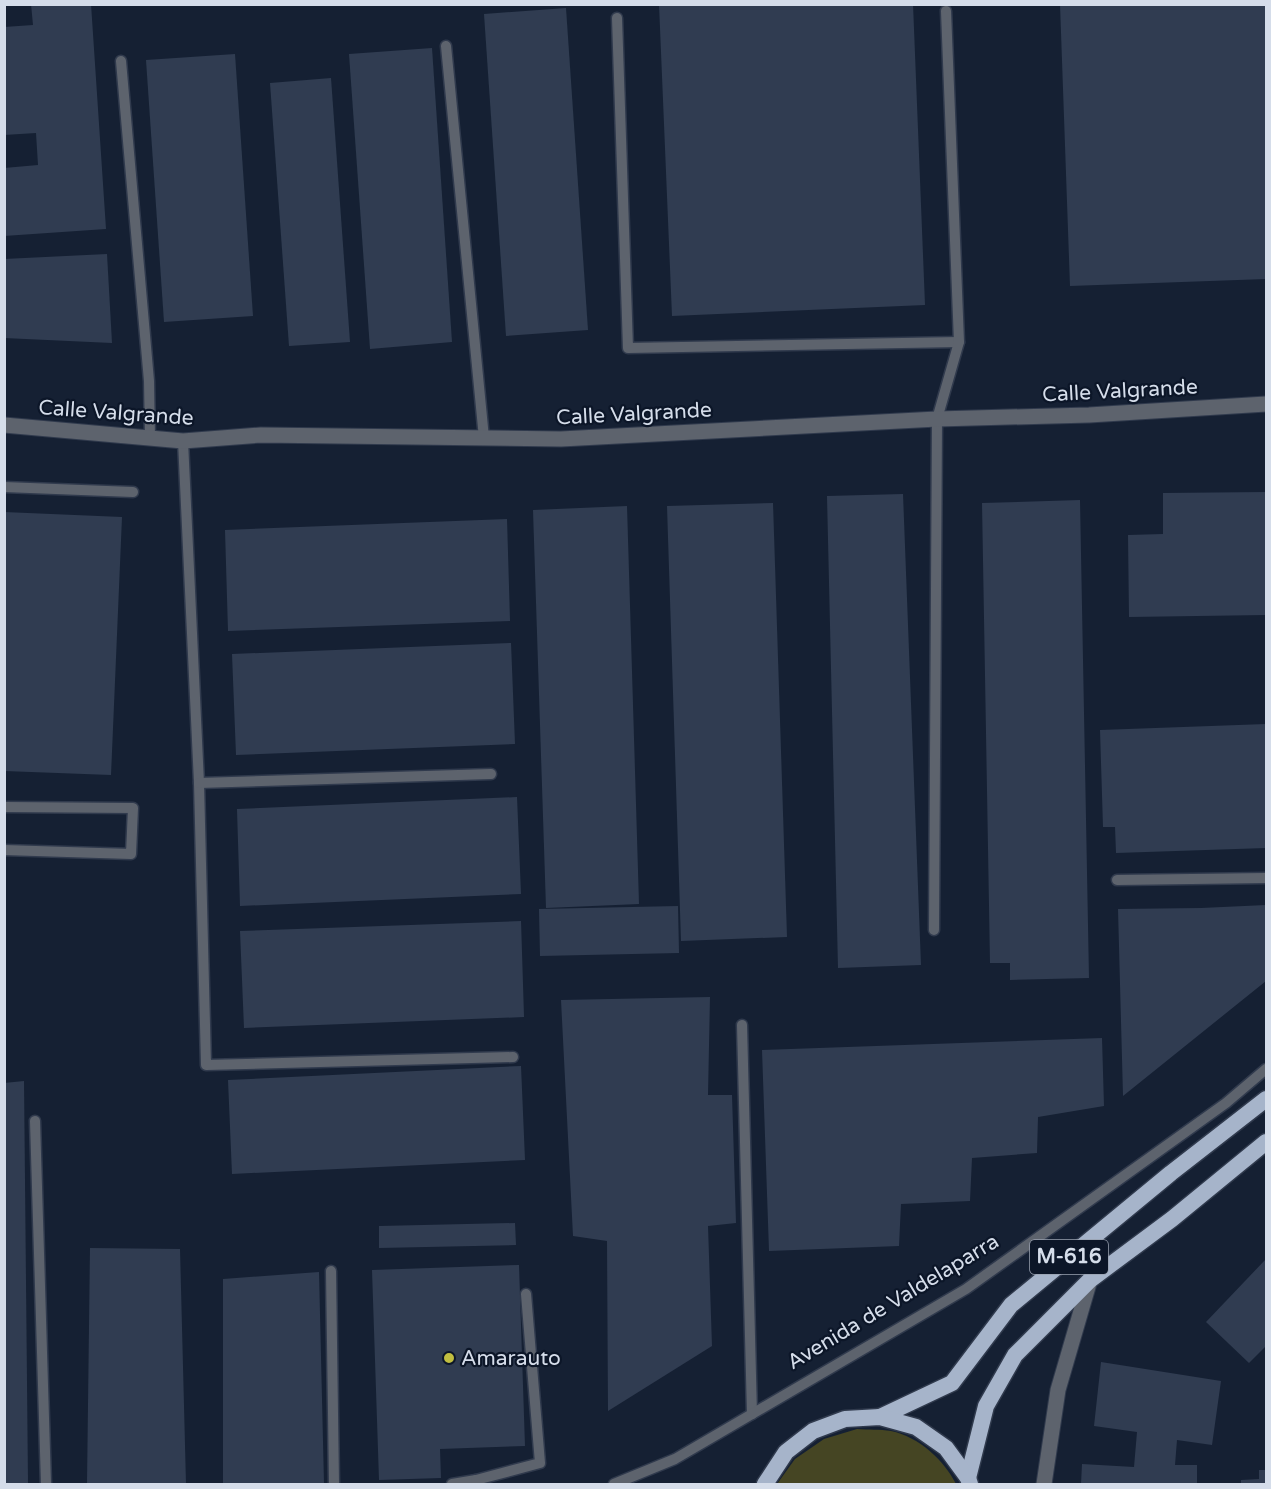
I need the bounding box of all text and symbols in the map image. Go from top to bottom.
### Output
street label: Calle Valgrande [1042,374,1198,408]
street label: Calle Valgrande [37,395,195,431]
street label: Calle Valgrande [556,397,712,431]
street label: Avenida de Valdelaparra [783,1229,1003,1375]
road number: M-616 [1030,1240,1108,1274]
place label: Amarauto [461,1346,561,1371]
marker: Amarauto [442,1351,456,1365]

